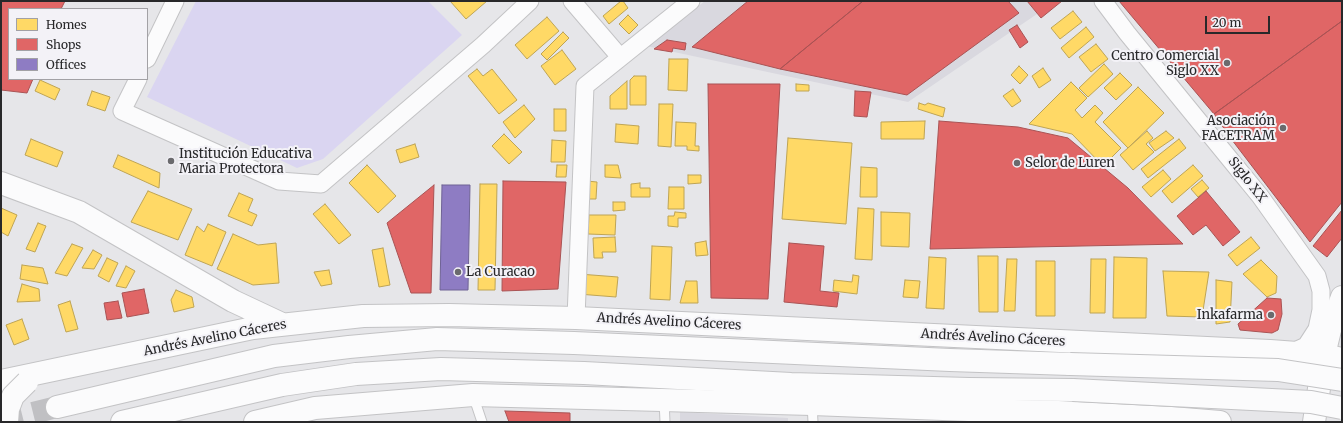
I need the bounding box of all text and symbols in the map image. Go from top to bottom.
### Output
legend [8,8,148,80]
scale bar [1207,8,1272,34]
text: 20 m [1212,15,1241,30]
text: Homes [46,17,87,32]
text: Shops [46,37,81,52]
place label: Centro Comercial Siglo XX [1111,48,1219,79]
text: Offices [46,57,86,72]
marker: Centro Comercial Siglo XX [1222,58,1232,68]
place label: Asociación FACETRAM [1202,113,1275,144]
marker: Asociación FACETRAM [1278,123,1288,133]
place label: Institución Educativa Maria Protectora [179,146,312,177]
street label: Siglo XX [1225,154,1269,206]
place label: Selor de Luren [1025,155,1115,171]
marker: Institución Educativa Maria Protectora [166,156,176,166]
marker: Selor de Luren [1012,158,1022,168]
place label: La Curacao [466,264,535,280]
marker: La Curacao [453,267,463,277]
place label: Inkafarma [1197,307,1263,323]
street label: Andrés Avelino Cáceres [596,310,742,334]
marker: Inkafarma [1266,310,1276,320]
street label: Andrés Avelino Cáceres [142,317,288,359]
street label: Andrés Avelino Cáceres [920,326,1066,350]

